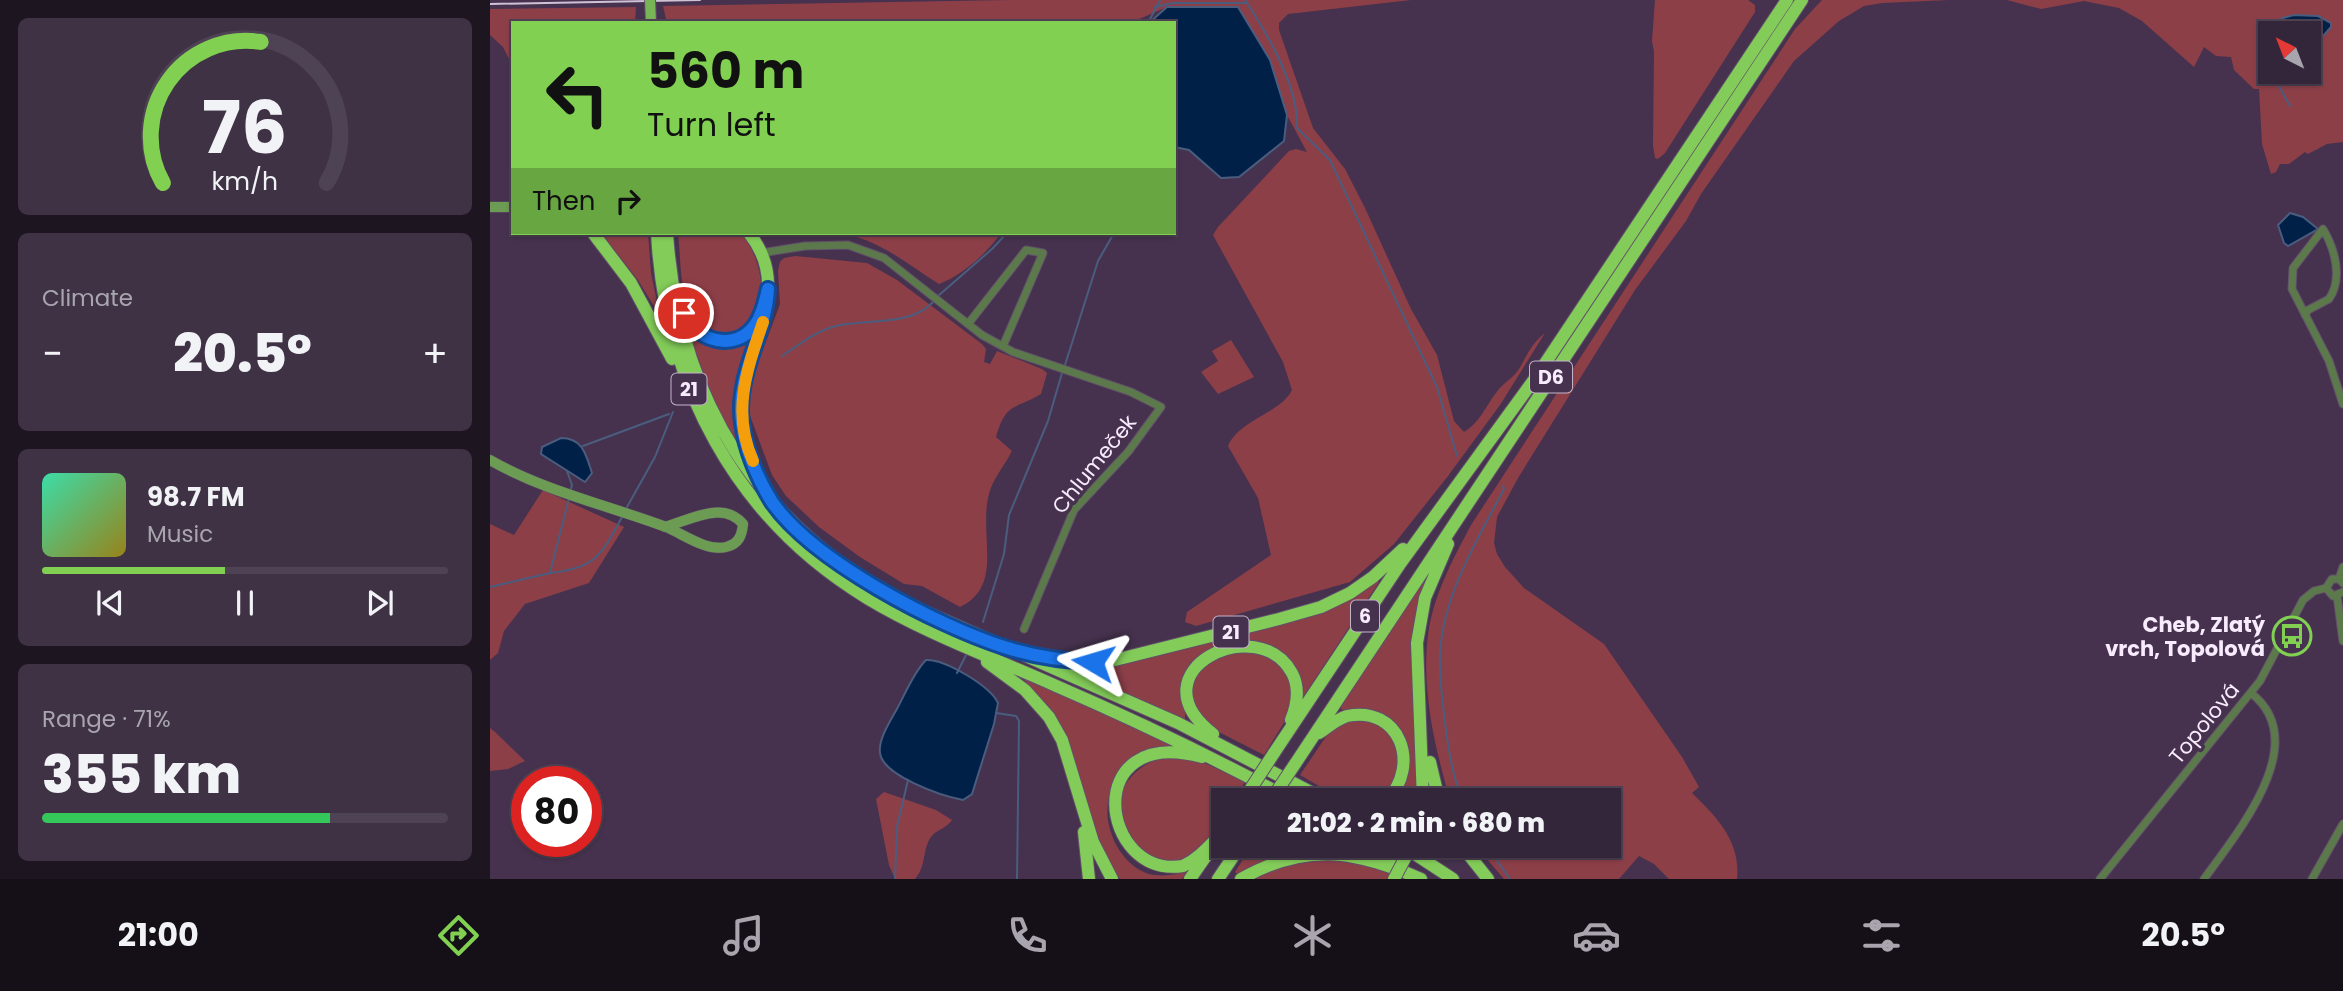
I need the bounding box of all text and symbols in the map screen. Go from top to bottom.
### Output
north arrow [2258,21,2320,84]
map controls [2258,21,2321,84]
text: 560 m [647,37,804,105]
icon: left [532,49,623,140]
text: 76 [202,77,288,178]
text: Turn left [647,102,776,147]
text: km/h [212,163,278,198]
icon: right [609,182,647,220]
text: Then [532,183,595,219]
text: Climate [42,282,133,314]
pin [654,283,714,343]
icon: arrive [665,294,703,332]
text: 20.5° [173,317,312,390]
text: − [42,327,63,380]
text: + [422,327,448,380]
road number: D6 [1530,362,1572,392]
road number: 21 [672,374,706,404]
street label: Chlumeček [1045,408,1143,520]
text: 98.7 FM [147,479,245,515]
text: Music [147,518,213,550]
icon: previous [91,584,129,622]
icon: pause [226,584,264,622]
icon: next [361,584,399,622]
road number: 6 [1351,600,1379,632]
place label: Cheb, Zlatý vrch, Topolová [2105,610,2266,663]
bus stop icon: Cheb, Zlatý vrch, Topolová [2271,615,2313,657]
road number: 21 [1214,617,1248,648]
position arrow [1056,625,1130,699]
street label: Topolová [2162,676,2246,770]
text: Range · 71% [42,703,171,735]
text: 355 km [42,738,241,811]
speed limit sign: 80 [511,766,602,857]
text: 21:02 · 2 min · 680 m [1287,805,1545,841]
icon: directions [434,911,483,960]
icon: music [719,911,768,960]
icon: phone [1003,911,1052,960]
icon: climate [1288,911,1337,960]
icon: car [1572,911,1621,960]
icon: filters [1857,911,1906,960]
text: 21:00 [118,912,199,957]
text: 20.5° [2141,912,2225,957]

